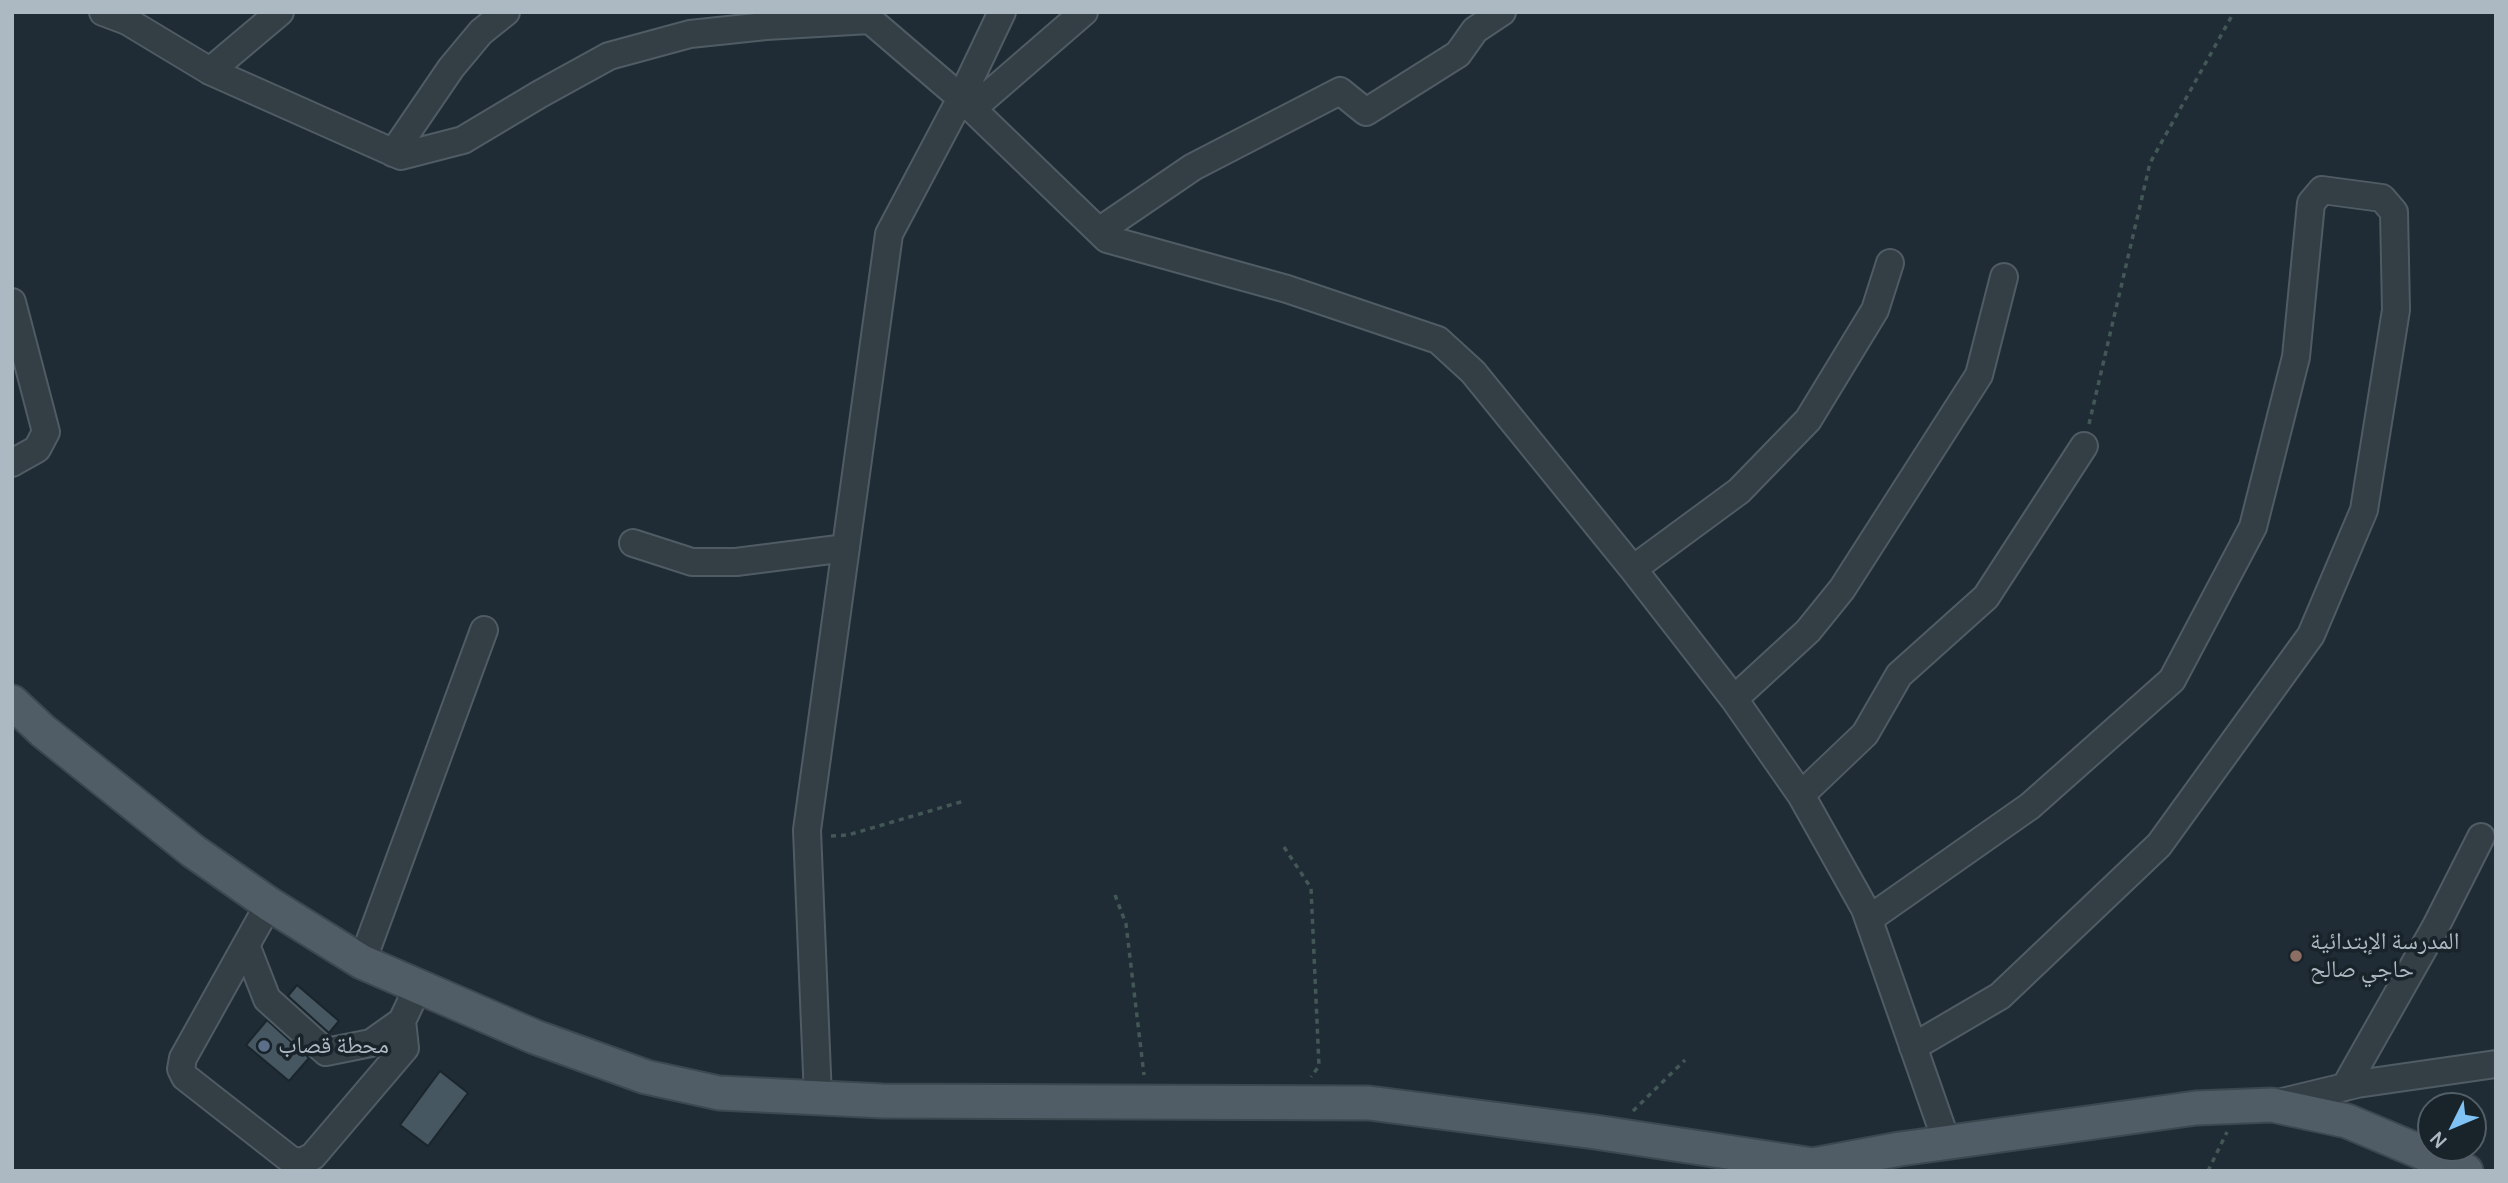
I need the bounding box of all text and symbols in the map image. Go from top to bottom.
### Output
place label: المدرسة الإبتدائية حاجي صالح [2310,928,2459,984]
marker: المدرسة الإبتدائية حاجي صالح [2288,948,2304,964]
place label: محطة قصاب [278,1032,389,1060]
marker: محطة قصاب [256,1038,272,1054]
north arrow [2417,1092,2487,1162]
text: N [2424,1126,2452,1154]

